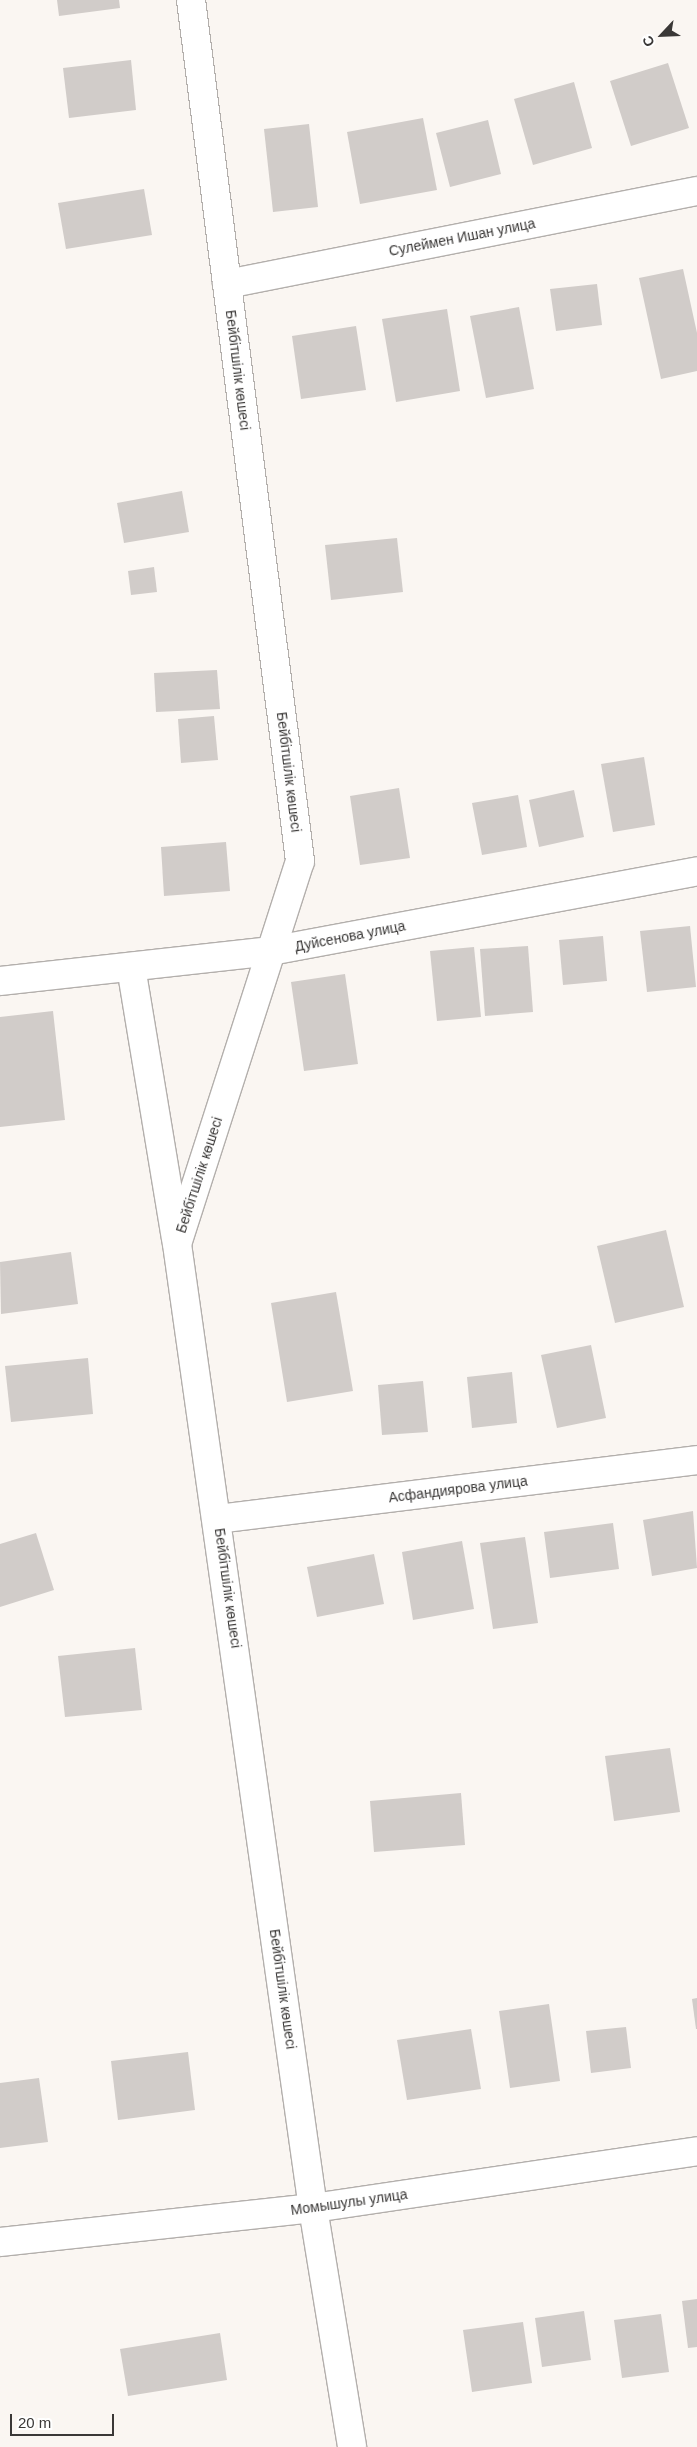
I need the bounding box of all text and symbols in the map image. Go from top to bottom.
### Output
north arrow [637,10,687,60]
text: С [639,33,658,49]
street label: Сулеймен Ишан улица [387,215,537,259]
street label: Бейбітшілік көшесі [222,309,254,431]
street label: Бейбітшілік көшесі [273,711,305,833]
street label: Дуйсенова улица [293,917,407,955]
street label: Бейбітшілік көшесі [172,1115,226,1235]
street label: Асфандиярова улица [388,1472,528,1506]
street label: Бейбітшілік көшесі [211,1527,245,1649]
street label: Бейбітшілік көшесі [266,1928,300,2050]
street label: Момышулы улица [289,2185,409,2219]
scale bar [12,2404,116,2436]
text: 20 m [18,2414,51,2431]

